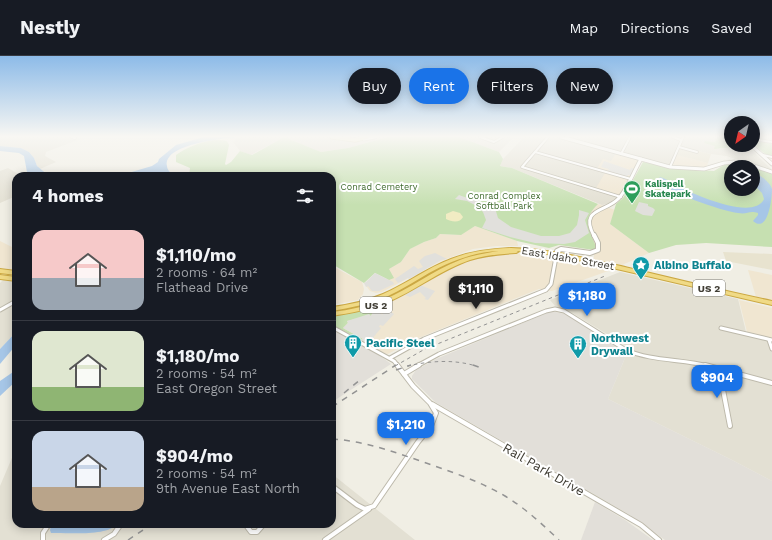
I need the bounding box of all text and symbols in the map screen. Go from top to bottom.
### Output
text: Nestly [20,16,80,39]
text: Map [570,20,598,36]
text: Directions [620,20,689,36]
text: Saved [711,20,752,36]
chip: Buy [348,68,401,104]
chip: Rent [409,68,469,104]
chip: Filters [477,68,548,104]
chip: New [556,68,613,104]
north arrow [724,116,760,152]
map controls [724,116,760,196]
button: layers [724,160,760,196]
sports icon: Kalispell Skatepark [622,179,642,204]
place label: Kalispell Skatepark [645,179,691,199]
park label: Conrad Cemetery [341,182,418,192]
icon: filters [294,185,316,207]
text: 4 homes [32,186,103,206]
park label: Conrad Complex Softball Park [468,191,541,211]
street label: East Idaho Street [521,244,616,273]
text: $1,110/mo [156,245,236,265]
icon: home [64,246,112,294]
place icon: Albino Buffalo [631,255,651,280]
place label: Albino Buffalo [654,259,732,272]
text: 2 rooms · 64 m² [156,265,257,280]
pin: $1,110 [443,276,509,310]
text: Flathead Drive [156,280,248,295]
road number: US 2 [693,280,725,296]
text: $1,110 [458,281,494,296]
pin: $1,180 [554,283,620,317]
text: $1,180 [568,288,606,303]
road number: US 2 [360,297,392,313]
place label: Northwest Drywall [591,332,649,358]
building icon: Pacific Steel [343,333,363,358]
building icon: Northwest Drywall [568,334,588,359]
place label: Pacific Steel [366,337,435,350]
text: $1,180/mo [156,346,240,366]
icon: home [64,347,112,395]
pin: $904 [693,365,741,399]
text: 2 rooms · 54 m² [156,366,257,381]
text: $904 [700,370,734,385]
text: East Oregon Street [156,381,277,396]
pin: $1,210 [373,412,439,446]
text: $1,210 [386,417,426,432]
street label: Rail Park Drive [500,440,587,499]
text: $904/mo [156,446,233,466]
icon: home [64,447,112,495]
text: 2 rooms · 54 m² [156,466,257,481]
text: 9th Avenue East North [156,481,300,496]

